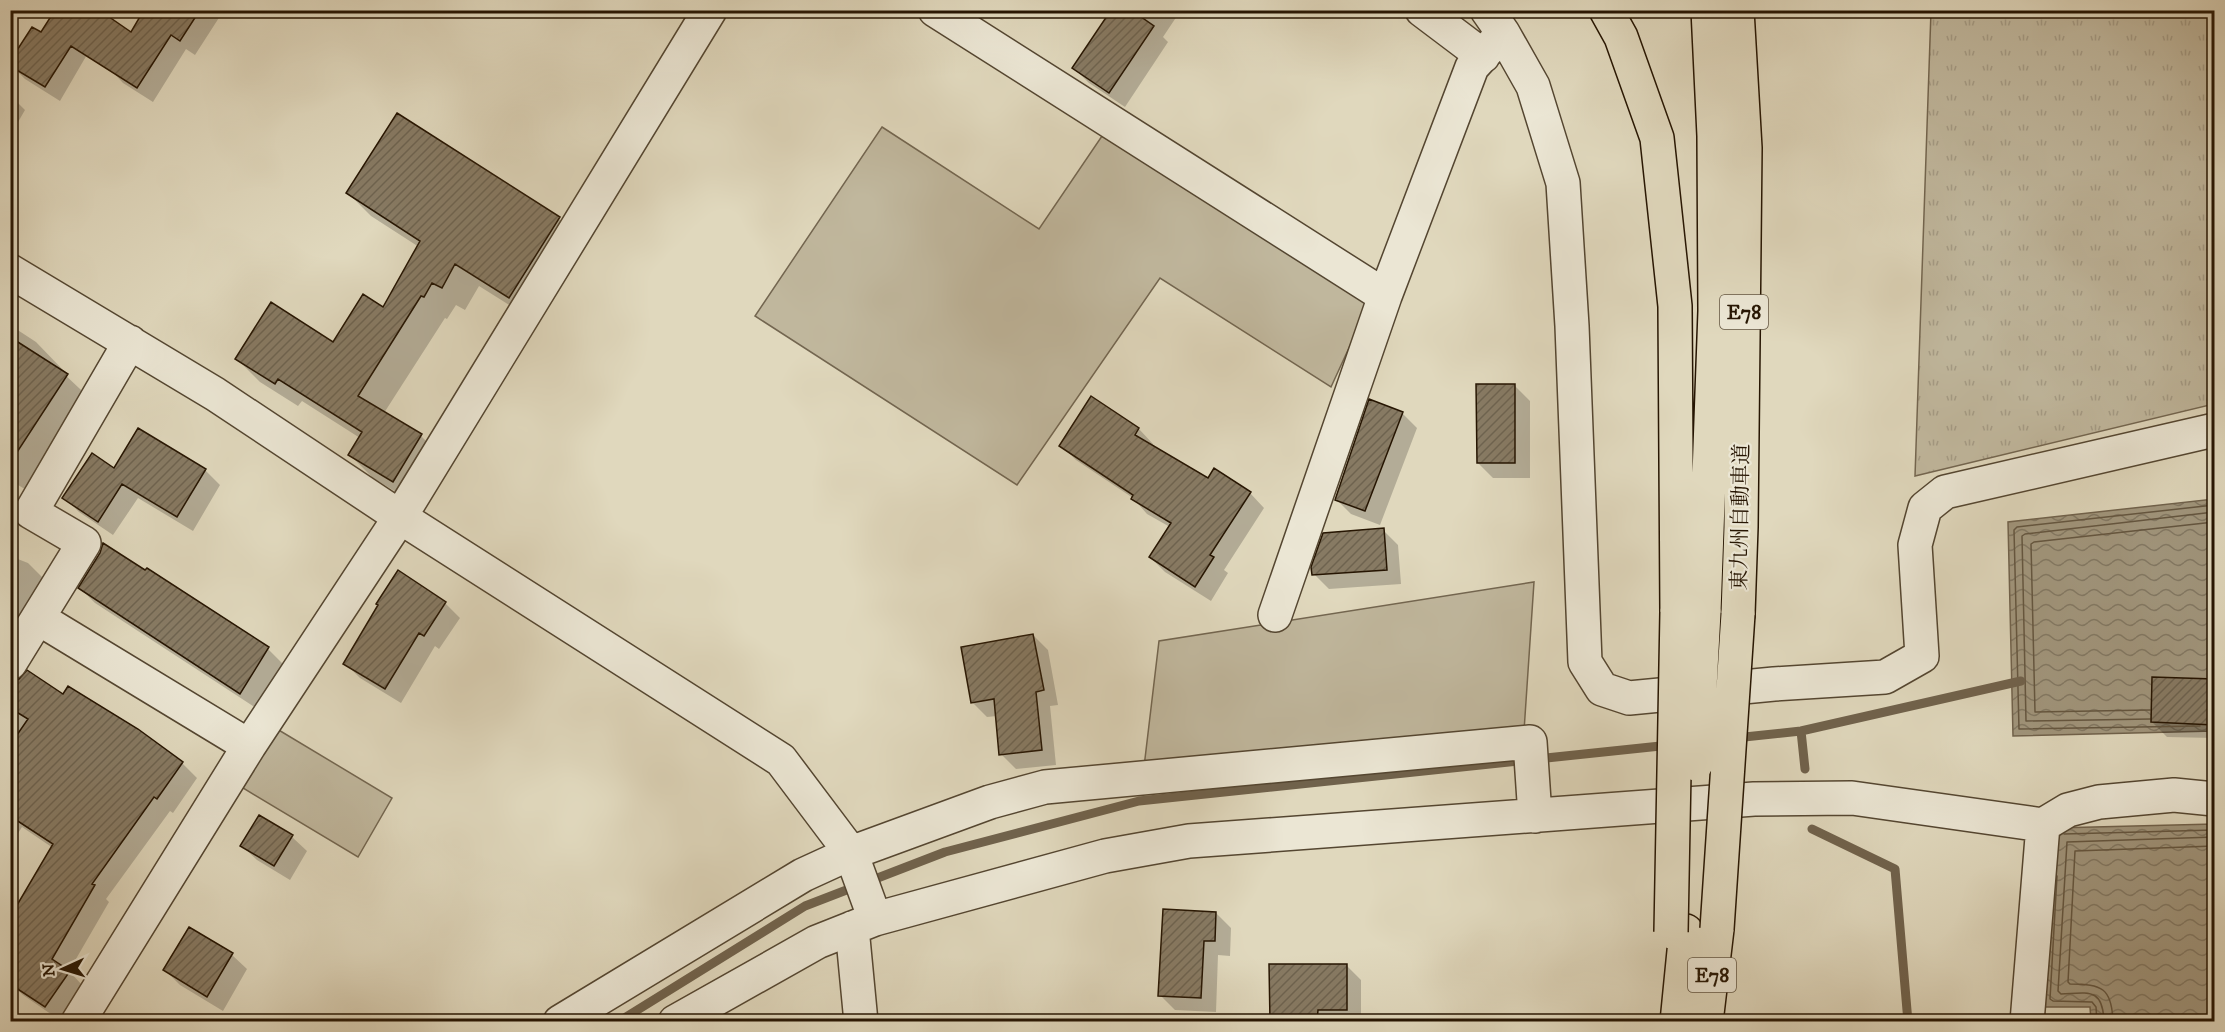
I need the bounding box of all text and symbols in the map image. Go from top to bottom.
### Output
road number: E78 [1720,295,1768,329]
street label: 東九州自動車道 [1727,443,1755,591]
north arrow [33,939,93,999]
road number: E78 [1688,958,1736,992]
text: N [39,963,59,977]

